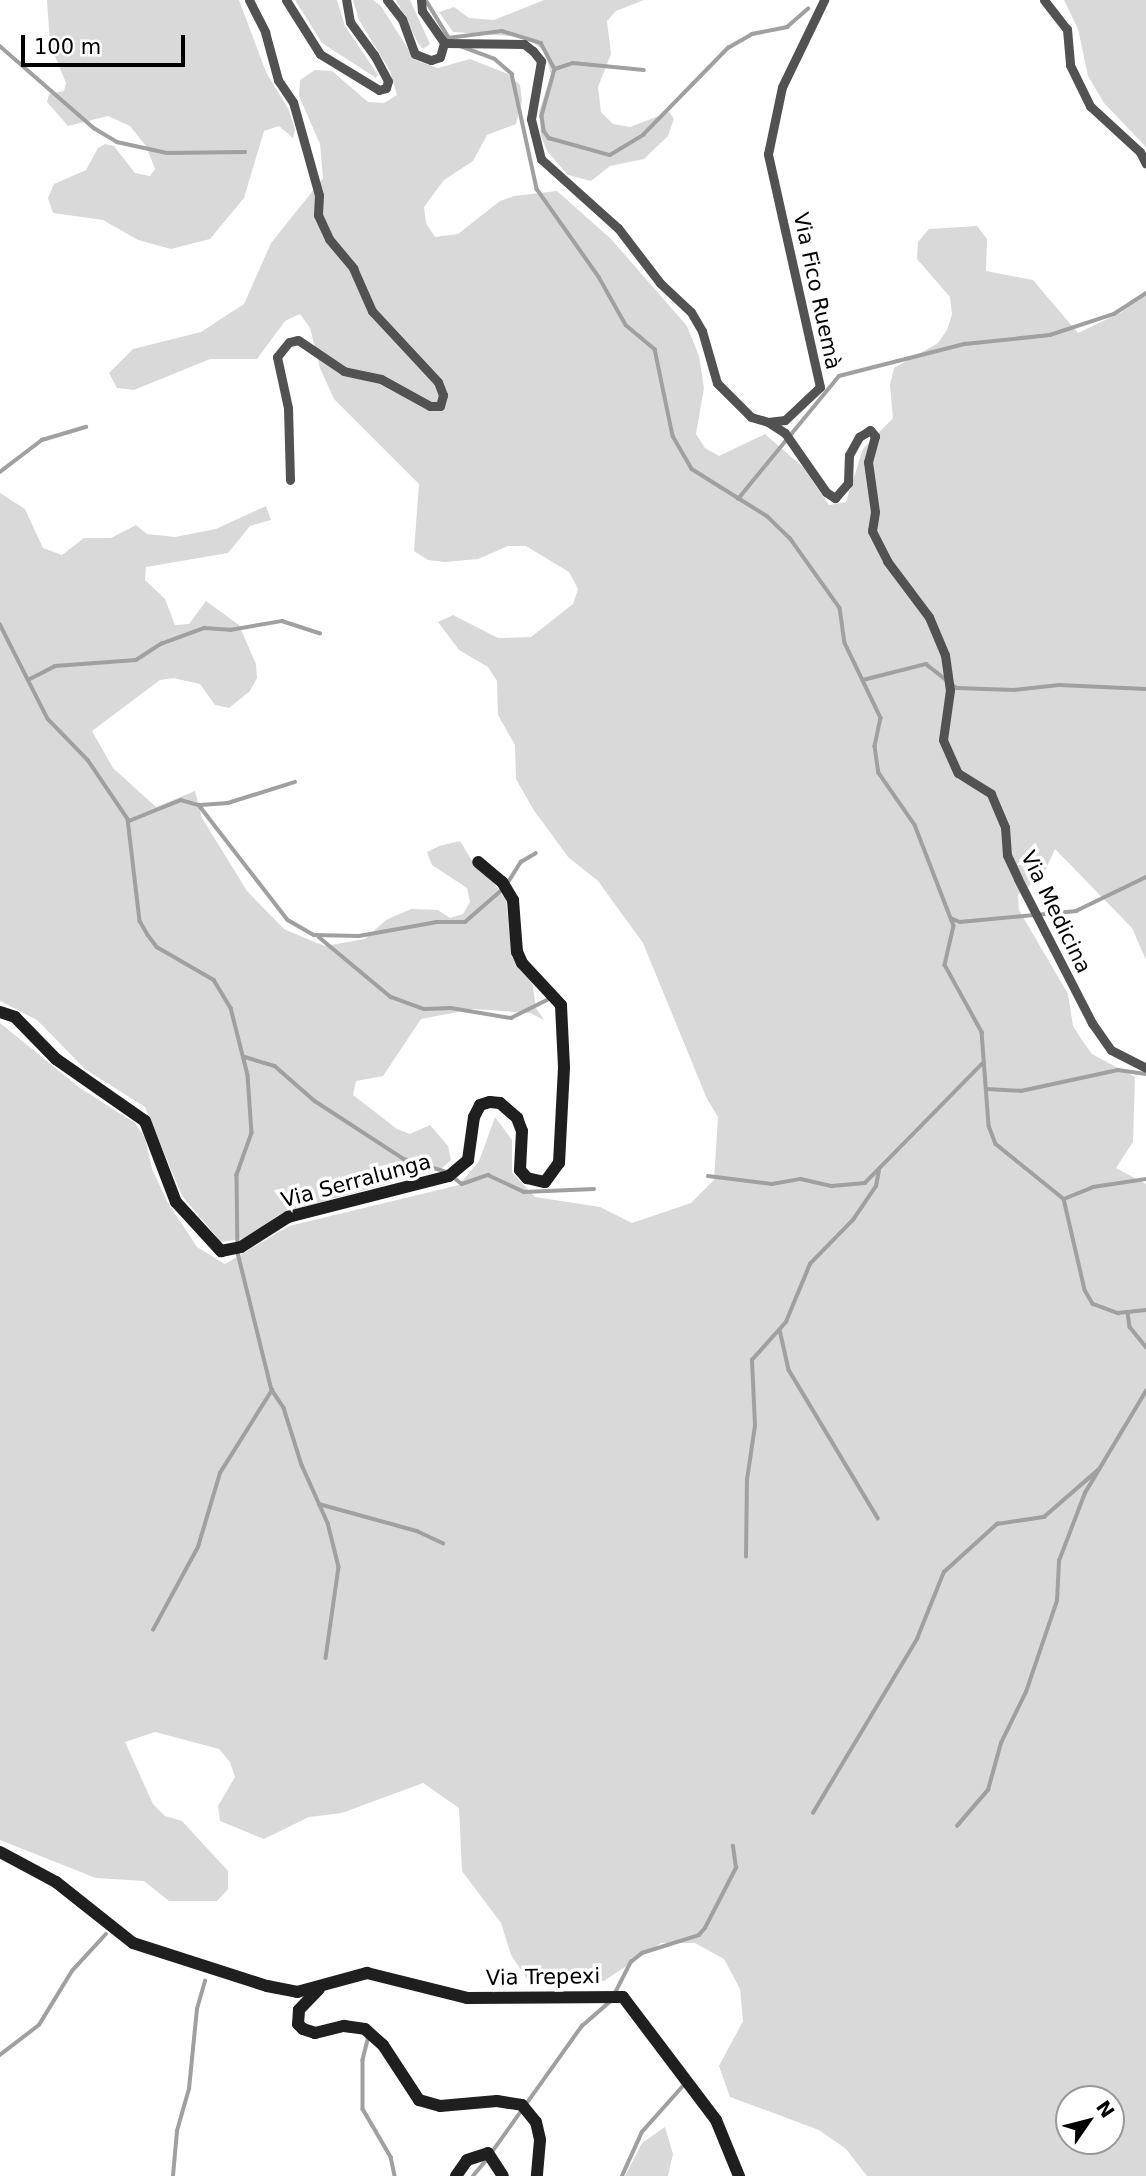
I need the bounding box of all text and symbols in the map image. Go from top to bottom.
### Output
scale bar [24,21,189,65]
text: 100 m [34,35,101,59]
street label: Via Fico Ruemà [788,210,846,372]
street label: Via Medicina [1016,847,1096,977]
street label: Via Serralunga [278,1149,434,1213]
street label: Via Trepexi [486,1963,600,1991]
north arrow [1055,2085,1125,2155]
text: N [1092,2096,1119,2122]

